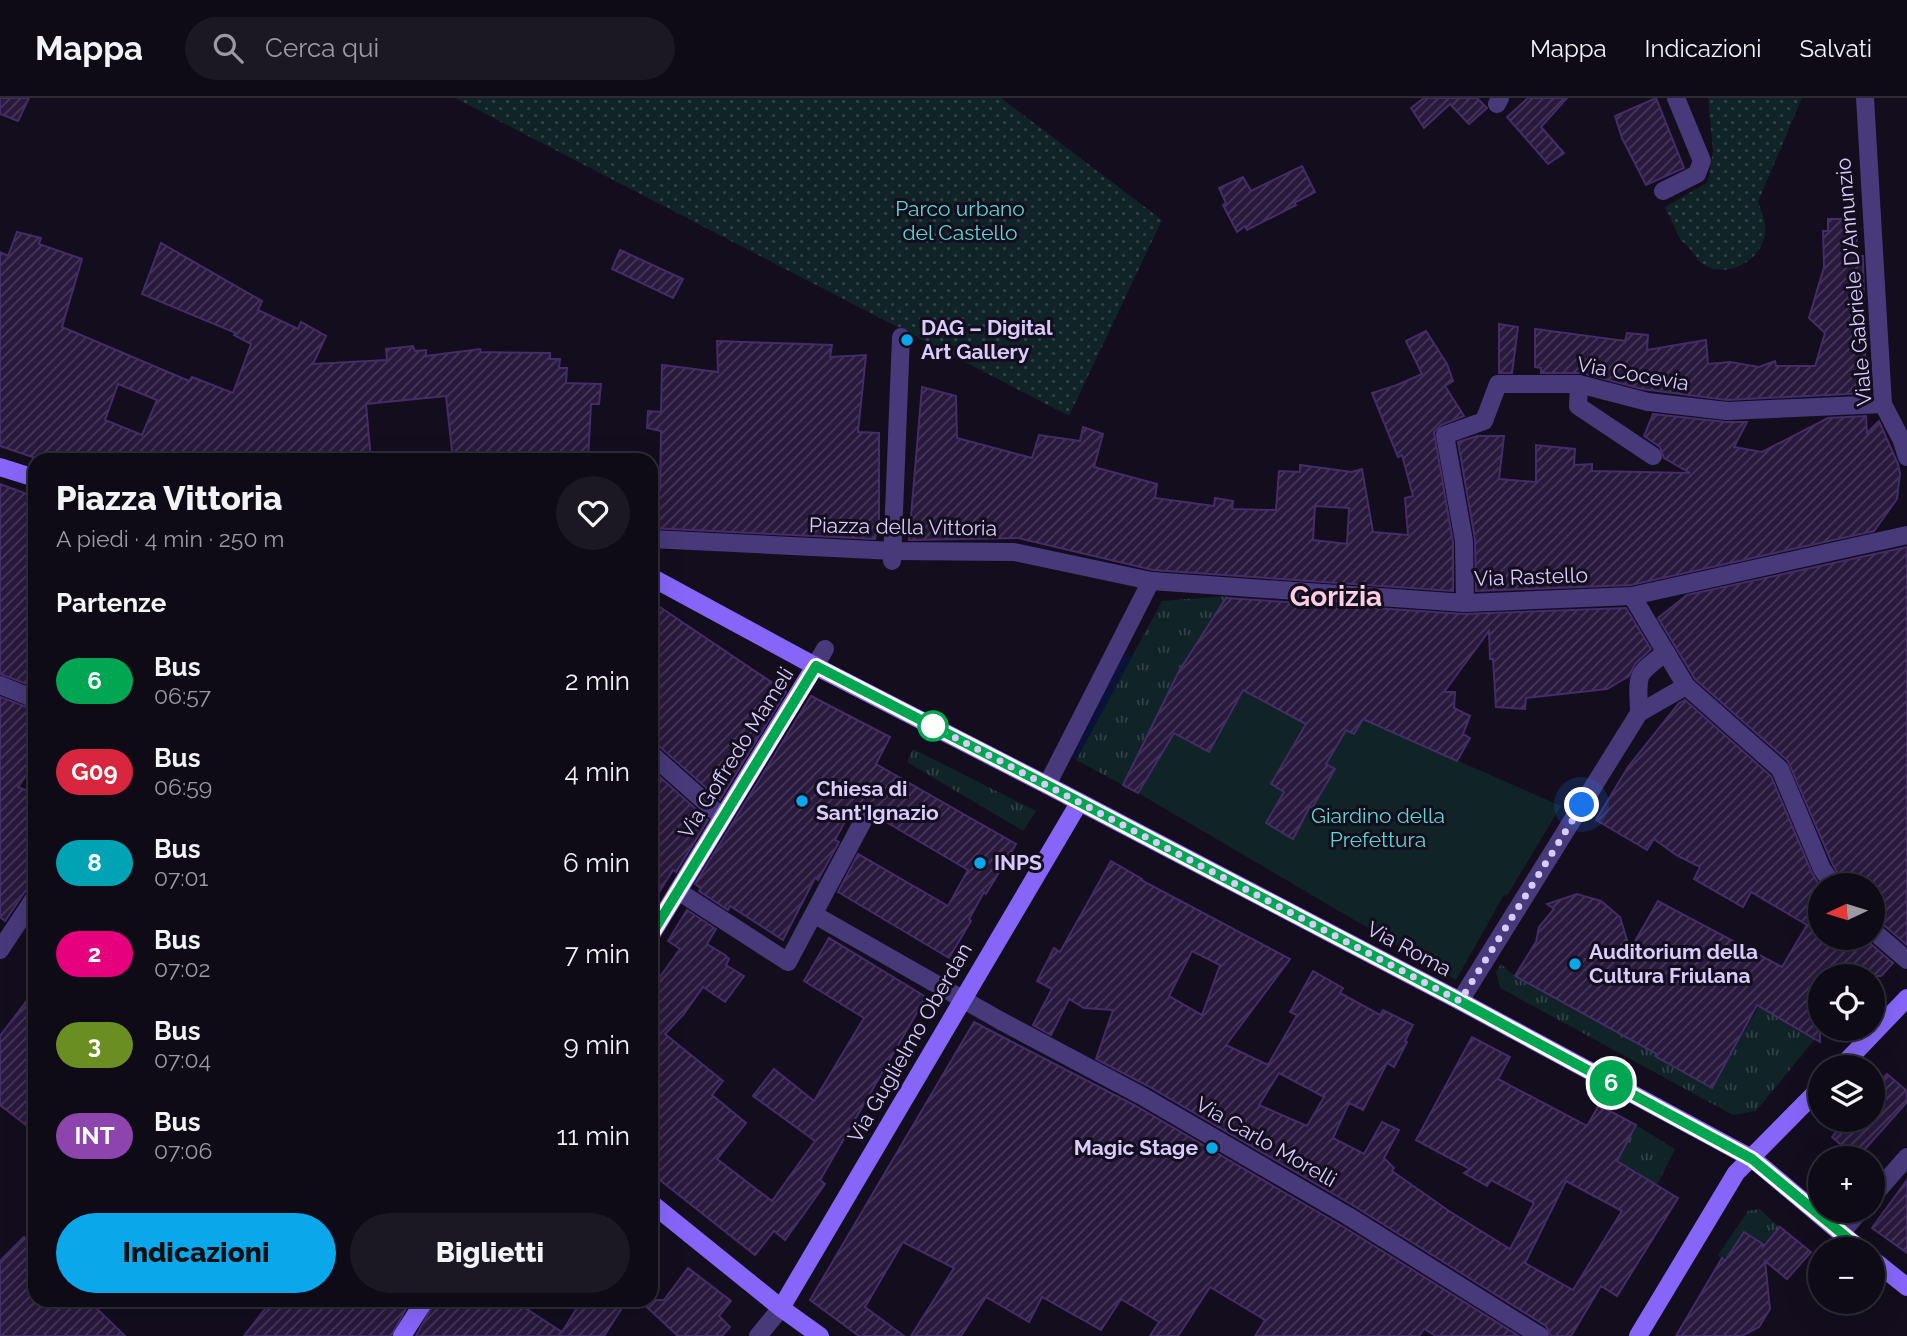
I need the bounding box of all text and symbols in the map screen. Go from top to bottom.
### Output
search box [185,17,675,80]
text: Mappa [35,29,143,68]
icon: search [209,29,247,67]
text: Cerca qui [265,33,379,63]
text: Mappa [1530,34,1607,63]
text: Indicazioni [1645,34,1762,63]
text: Salvati [1800,34,1872,63]
street label: Viale Gabriele D'Annunzio [1830,157,1877,407]
park label: Parco urbano del Castello [895,196,1025,245]
place label: DAG – Digital Art Gallery [921,315,1053,364]
marker: DAG – Digital Art Gallery [899,332,915,348]
street label: Via Cocevia [1575,351,1691,396]
button: heart [556,476,630,550]
text: Piazza Vittoria [56,479,282,518]
street label: Piazza della Vittoria [809,512,997,541]
text: A piedi · 4 min · 250 m [56,525,284,552]
street label: Via Rastello [1474,562,1588,591]
district label: Gorizia [1290,580,1382,613]
text: Partenze [56,588,166,618]
text: Bus [154,652,201,682]
street label: Via Goffredo Mameli [673,663,798,843]
text: 6 [87,666,102,695]
text: 2 min [565,666,630,696]
text: 06:57 [154,682,211,709]
unlabelled marker [918,711,948,741]
text: Bus [154,743,201,773]
text: G09 [71,757,118,786]
text: 4 min [564,757,630,787]
text: 06:59 [154,773,212,800]
place label: Chiesa di Sant'Ignazio [816,776,939,825]
your location [1564,787,1599,822]
marker: Chiesa di Sant'Ignazio [794,793,810,809]
park label: Giardino della Prefettura [1311,803,1445,852]
text: Bus [154,834,201,864]
text: 8 [87,848,102,877]
text: 6 min [563,848,630,878]
place label: INPS [994,850,1042,875]
marker: INPS [972,855,988,871]
text: 07:01 [154,864,208,891]
north arrow [1808,873,1885,950]
map controls [1808,873,1885,1314]
street label: Via Roma [1363,916,1456,981]
text: Bus [154,925,201,955]
street label: Via Guglielmo Oberdan [842,938,977,1147]
text: 2 [88,939,101,968]
text: 7 min [565,939,630,969]
place label: Auditorium della Cultura Friulana [1589,939,1758,988]
text: 07:02 [154,955,211,982]
marker: Auditorium della Cultura Friulana [1567,956,1583,972]
button: locate [1808,964,1885,1041]
text: Bus [154,1016,201,1046]
text: 3 [88,1030,101,1059]
text: 9 min [563,1030,630,1060]
text: 07:04 [154,1046,211,1073]
button: layers [1808,1055,1885,1132]
line badge: 6 [1588,1060,1634,1106]
text: 6 [1604,1068,1618,1097]
street label: Via Carlo Morelli [1191,1091,1341,1192]
text: Bus [154,1107,201,1137]
text: INT [74,1121,115,1150]
text: 11 min [556,1121,630,1151]
place label: Magic Stage [1074,1135,1198,1160]
text: 07:06 [154,1137,212,1164]
marker: Magic Stage [1204,1140,1220,1156]
button: + [1808,1146,1885,1223]
button: Indicazioni [56,1213,336,1293]
button: Biglietti [350,1213,630,1293]
button: − [1808,1237,1885,1314]

